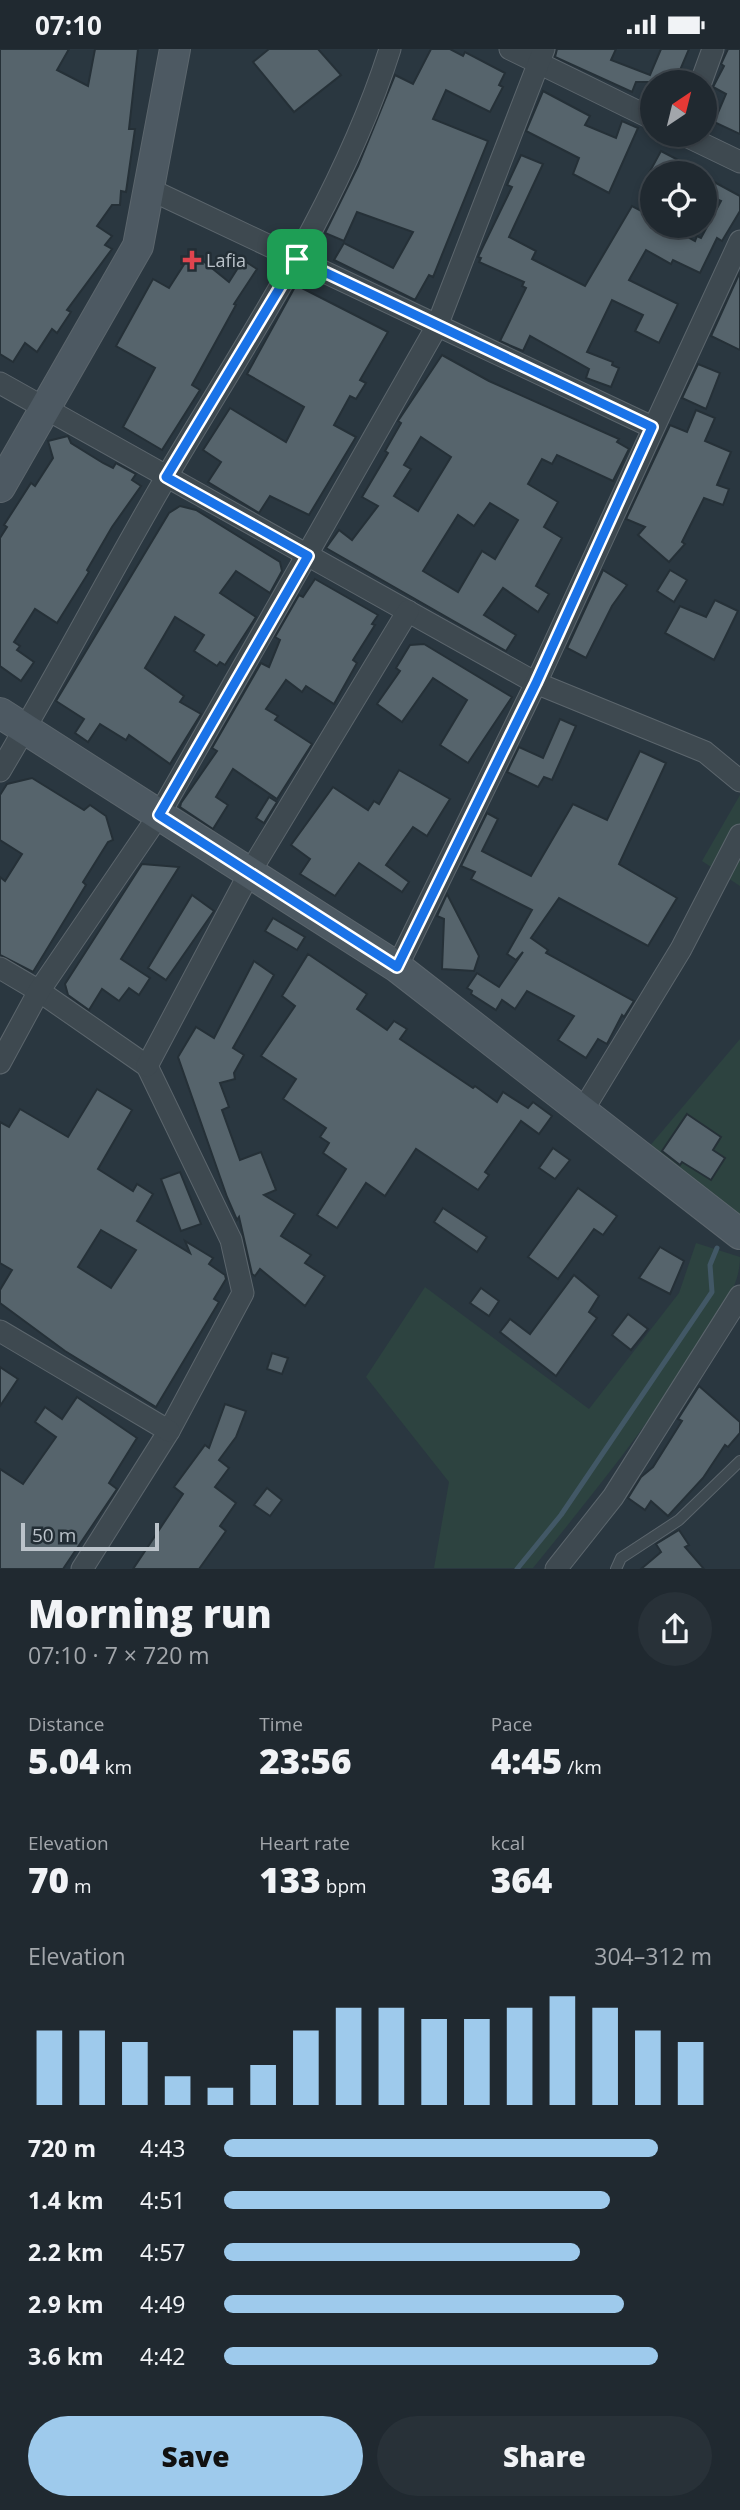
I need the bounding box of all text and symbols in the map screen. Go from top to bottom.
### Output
text: 07:10 [35,7,102,43]
north arrow [640,70,718,147]
map controls [640,70,717,238]
button: locate [640,161,717,238]
pin [267,229,327,289]
icon: arrive [278,240,316,278]
place label: Lafia [206,248,246,272]
marker: Lafia [184,252,200,268]
scale bar [21,1519,159,1551]
text: 50 m [32,1522,76,1548]
text: Morning run [28,1587,272,1639]
button: share [638,1592,712,1666]
text: 07:10 · 7 × 720 m [28,1639,210,1671]
text: Distance [28,1711,104,1737]
text: Time [259,1711,303,1737]
text: Pace [491,1711,532,1737]
text: 5.04 [28,1737,100,1784]
text: 23:56 [259,1737,351,1784]
text: 4:45 [491,1737,562,1784]
text: km [100,1754,132,1780]
text: /km [562,1754,602,1780]
text: Elevation [28,1830,109,1856]
text: Heart rate [259,1830,350,1856]
text: kcal [491,1830,525,1856]
text: 70 [28,1856,69,1903]
text: 133 [259,1856,321,1903]
text: 364 [491,1856,552,1903]
text: m [69,1873,92,1899]
text: bpm [321,1873,367,1899]
text: Elevation [28,1940,126,1972]
text: 304–312 m [594,1940,712,1972]
text: 720 m [28,2132,96,2164]
text: 4:43 [140,2132,186,2164]
text: 1.4 km [28,2184,104,2216]
text: 4:51 [140,2184,186,2216]
text: 2.2 km [28,2236,104,2268]
text: 4:57 [140,2236,186,2268]
text: 2.9 km [28,2288,104,2320]
text: 4:49 [140,2288,186,2320]
text: 3.6 km [28,2340,104,2372]
text: 4:42 [140,2340,186,2372]
button: Save [28,2416,363,2496]
button: Share [377,2416,712,2496]

